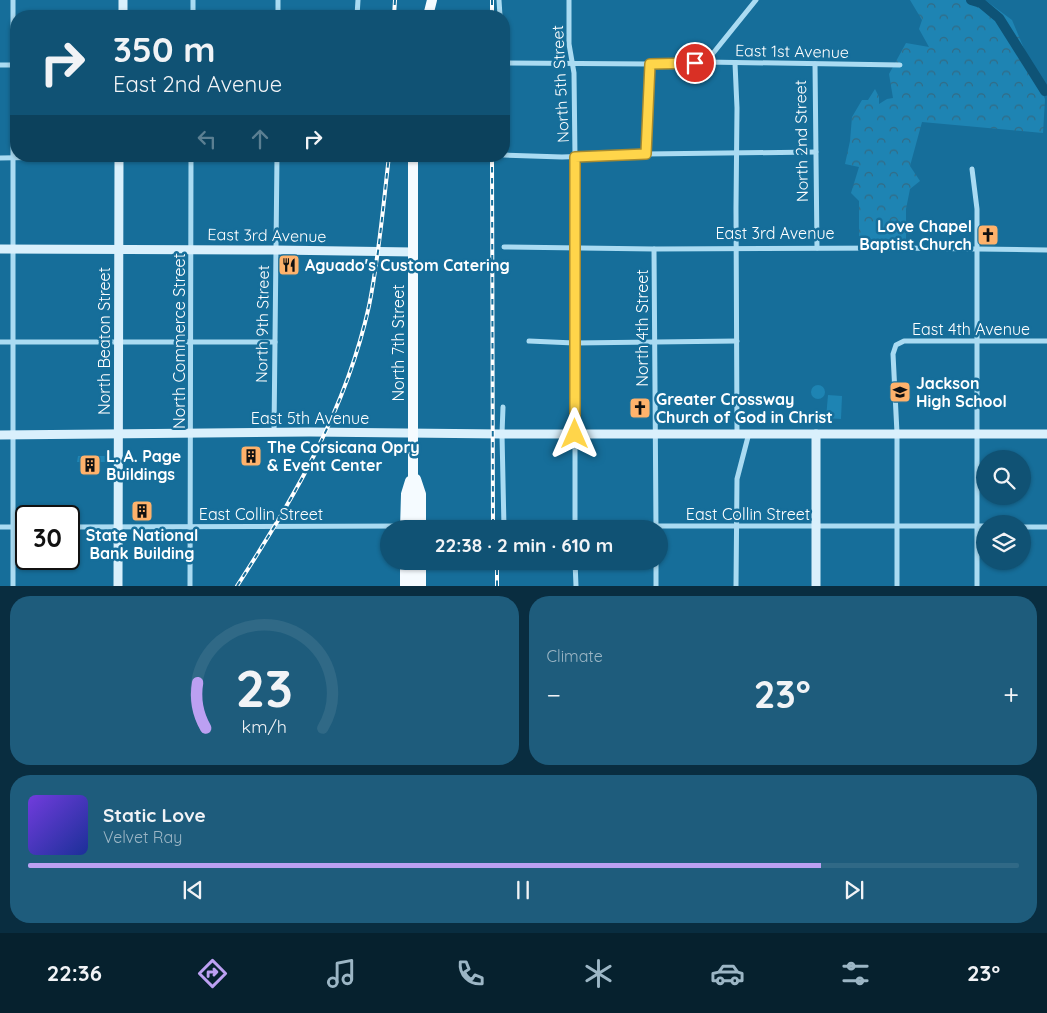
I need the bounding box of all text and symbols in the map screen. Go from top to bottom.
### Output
street label: North 5th Street [547,25,573,143]
text: 350 m [113,27,216,71]
icon: right [30,30,95,95]
street label: East 1st Avenue [735,40,849,62]
pin [674,42,716,84]
icon: arrive [681,49,709,77]
text: East 2nd Avenue [113,70,282,98]
street label: North 2nd Street [790,80,812,202]
icon: left [193,125,221,153]
icon: ahead [246,125,274,153]
icon: right [299,125,327,153]
place label: Love Chapel Baptist Church [859,216,972,254]
street label: East 3rd Avenue [715,223,835,243]
church icon: Love Chapel Baptist Church [976,223,1000,247]
street label: East 3rd Avenue [207,224,327,246]
street label: North Commerce Street [169,253,189,429]
restaurant icon: Aguado's Custom Catering [277,253,301,277]
place label: Aguado's Custom Catering [305,255,510,275]
street label: North 9th Street [251,265,273,383]
street label: North Beaton Street [94,267,114,415]
street label: North 4th Street [632,269,652,387]
street label: North 7th Street [388,284,408,402]
street label: East 4th Avenue [912,319,1030,339]
place label: Jackson High School [916,373,1007,411]
school or university icon: Jackson High School [888,380,912,404]
place label: Greater Crossway Church of God in Christ [656,389,833,427]
church icon: Greater Crossway Church of God in Christ [628,396,652,420]
position arrow [548,407,600,459]
street label: East 5th Avenue [251,408,369,428]
place label: The Corsicana Opry & Event Center [267,437,420,475]
building icon: The Corsicana Opry & Event Center [239,444,263,468]
place label: L. A. Page Buildings [106,446,181,484]
map controls [976,450,1031,570]
button: search [976,450,1031,505]
building icon: L. A. Page Buildings [78,453,102,477]
building icon: State National Bank Building [130,499,154,523]
street label: East Collin Street [199,504,323,524]
street label: East Collin Street [686,504,810,524]
speed limit sign: 30 [15,505,80,570]
button: layers [976,515,1031,570]
place label: State National Bank Building [86,525,198,563]
text: 22:38 · 2 min · 610 m [435,533,613,557]
text: Climate [547,646,603,666]
text: 23 [235,655,293,720]
text: 23° [754,670,811,718]
text: − [547,677,561,712]
text: + [1003,677,1019,712]
text: km/h [242,715,287,737]
text: Static Love [103,803,206,827]
text: Velvet Ray [103,827,182,847]
icon: previous [179,876,207,904]
icon: pause [509,876,537,904]
icon: next [840,876,868,904]
icon: directions [195,956,230,991]
icon: music [324,956,359,991]
icon: phone [453,956,488,991]
icon: climate [581,956,616,991]
icon: car [710,956,745,991]
icon: filters [838,956,873,991]
text: 22:36 [47,959,102,987]
text: 23° [967,959,1000,987]

